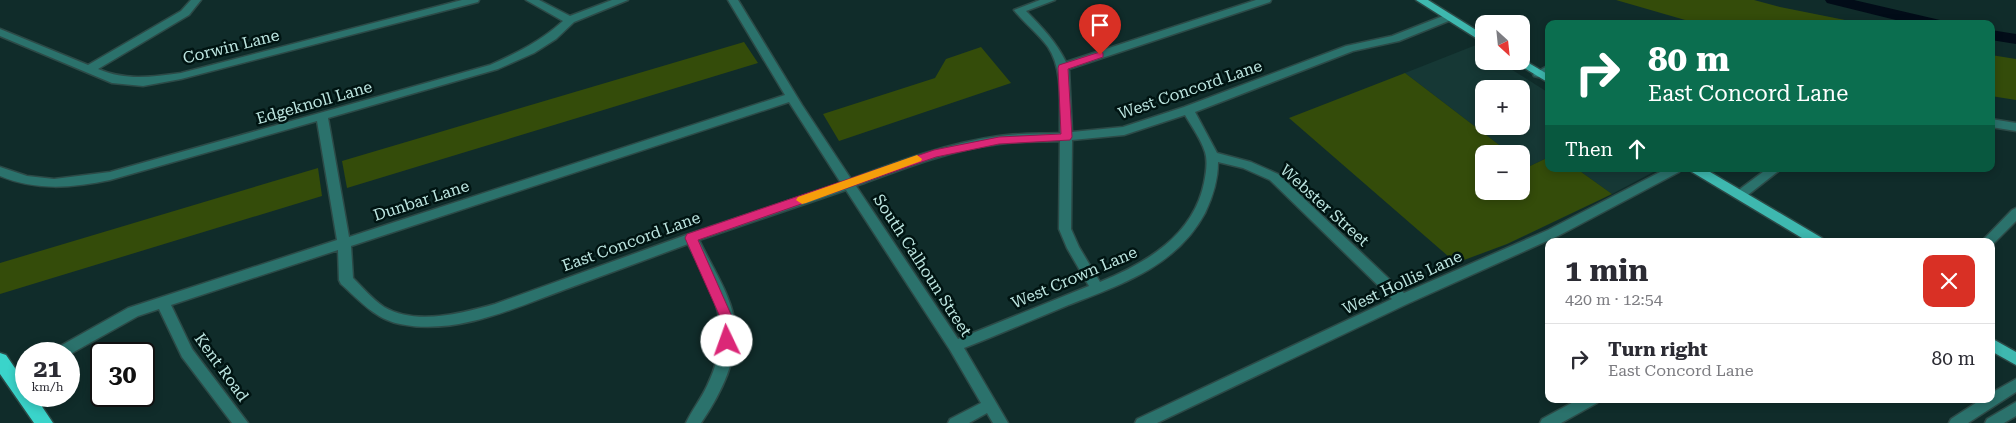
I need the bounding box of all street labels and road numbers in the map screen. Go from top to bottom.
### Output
street label: Corwin Lane [181,25,282,68]
street label: West Concord Lane [1116,56,1265,123]
street label: Edgeknoll Lane [254,77,375,128]
street label: Webster Street [1276,160,1373,250]
street label: Dunbar Lane [371,176,472,225]
street label: South Calhoun Street [869,191,976,340]
street label: East Concord Lane [559,208,703,275]
street label: West Crown Lane [1008,242,1140,313]
street label: West Hollis Lane [1339,246,1465,318]
street label: Kent Road [190,329,253,405]

